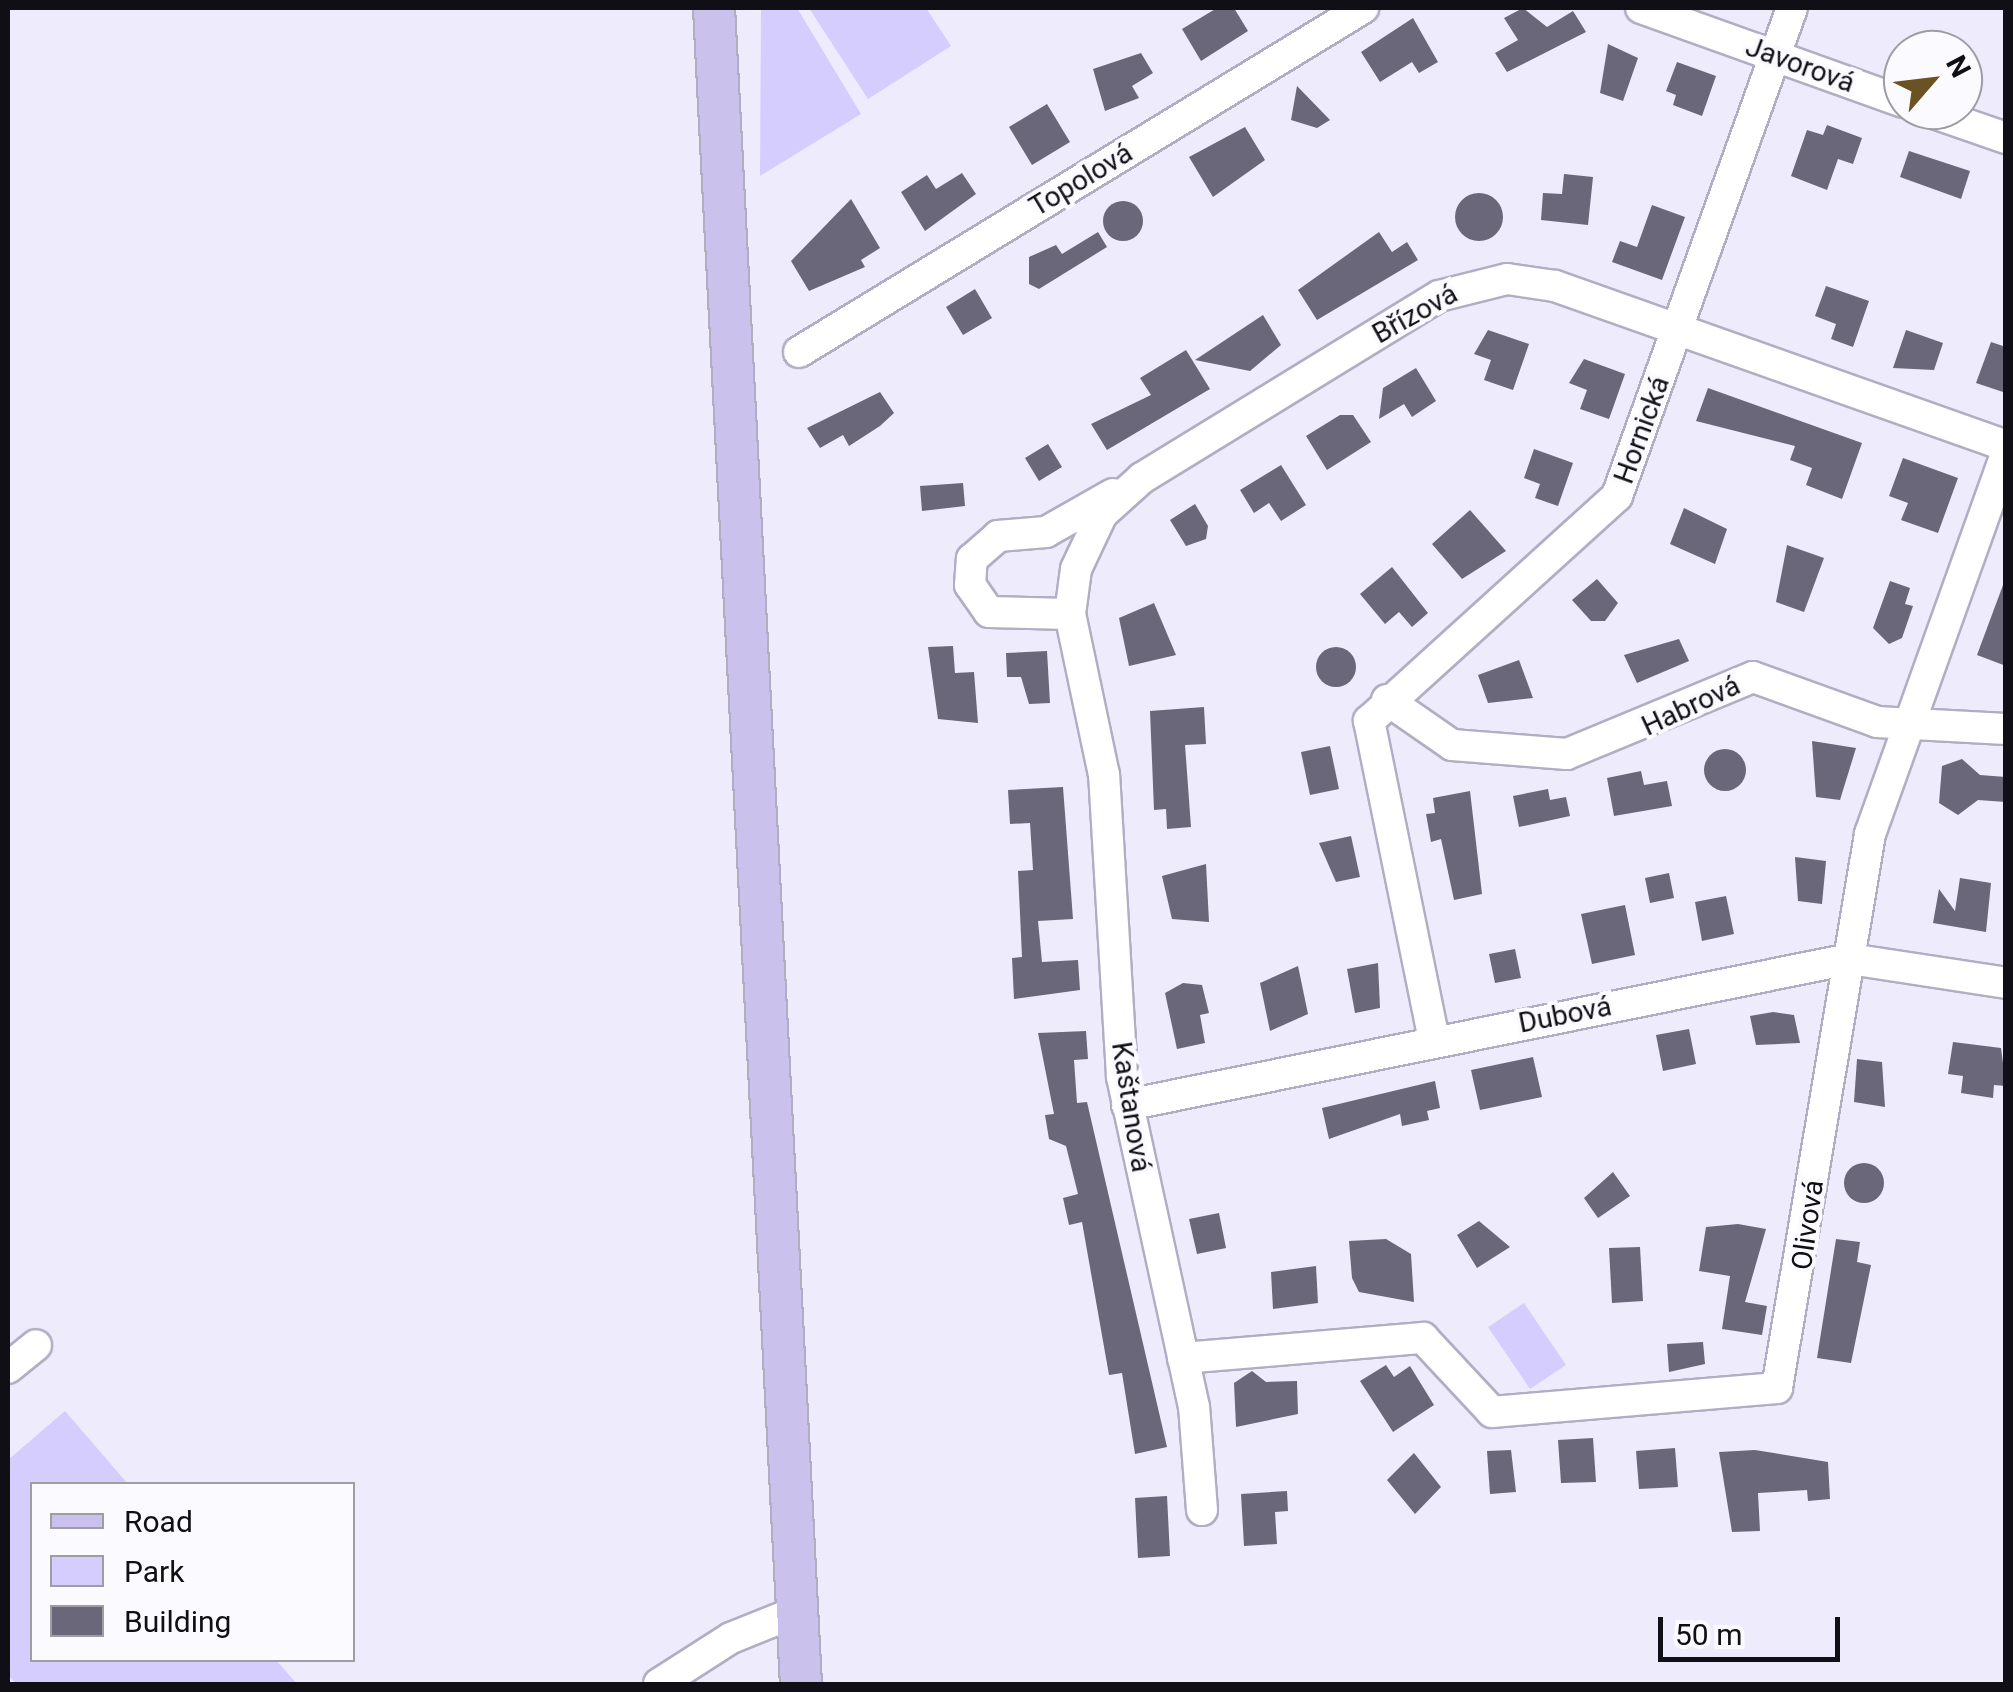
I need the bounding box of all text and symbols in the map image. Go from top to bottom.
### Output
street label: Javorová [1741,30,1859,100]
north arrow [1883,30,1983,130]
text: N [1939,50,1977,83]
street label: Topolová [1023,136,1139,224]
street label: Břízová [1367,277,1463,351]
street label: Hornická [1607,372,1677,488]
street label: Habrová [1637,669,1745,743]
street label: Dubová [1516,990,1614,1040]
street label: Kaštanová [1104,1039,1158,1175]
street label: Olivová [1785,1178,1831,1272]
legend [30,1482,355,1662]
text: Road [124,1504,193,1539]
text: Park [124,1554,184,1589]
scale bar [1663,1597,1846,1659]
text: Building [124,1604,231,1639]
text: 50 m [1675,1617,1742,1652]

